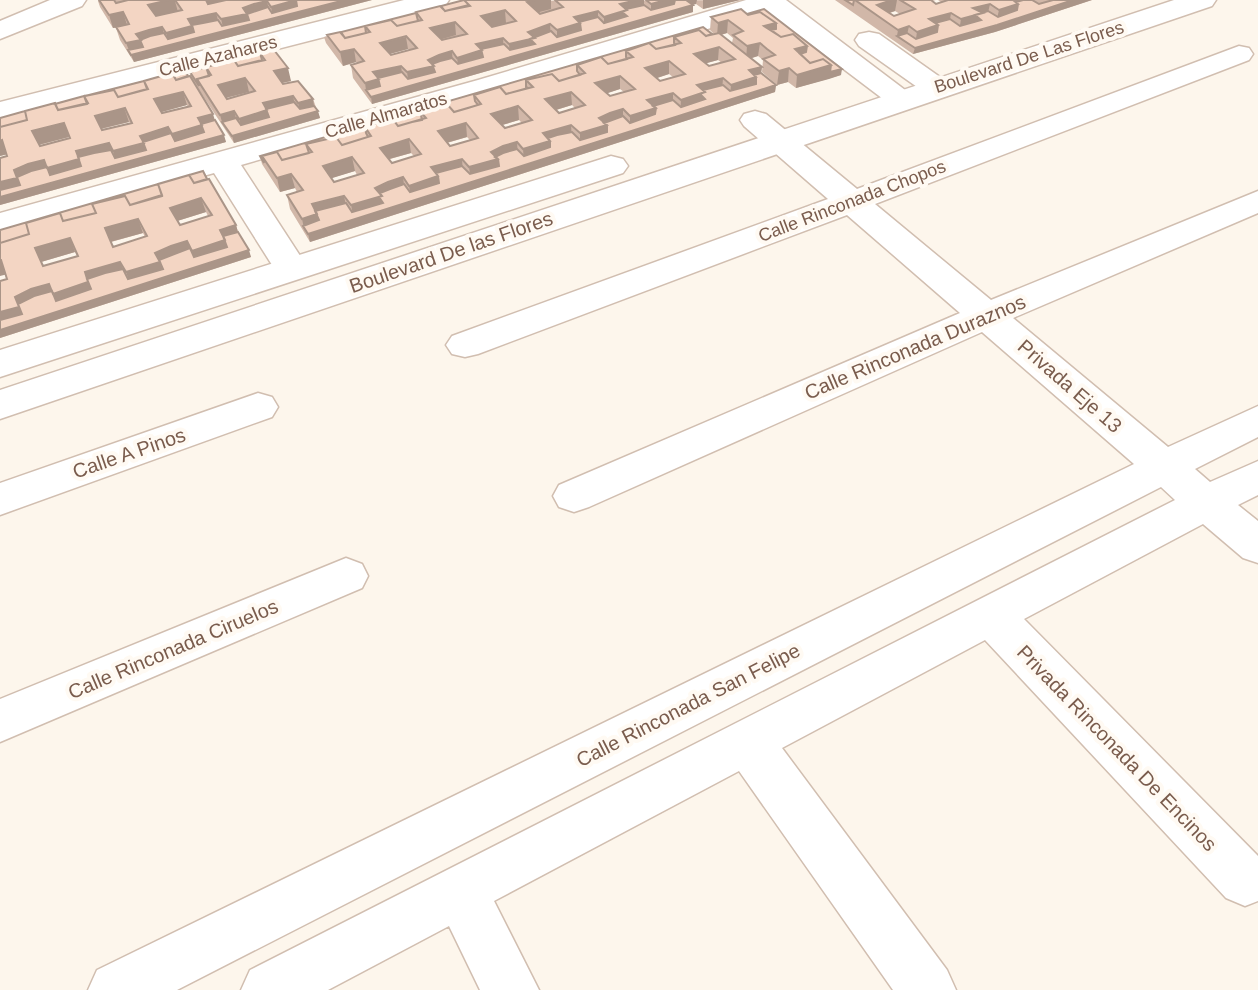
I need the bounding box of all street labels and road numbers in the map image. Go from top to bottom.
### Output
street label: Boulevard De Las Flores [932,17,1126,97]
street label: Calle Azahares [157,32,279,80]
street label: Calle Almaratos [323,88,449,142]
street label: Calle Rinconada Chopos [755,156,949,246]
street label: Boulevard De las Flores [347,207,555,297]
street label: Calle Rinconada Duraznos [801,290,1029,404]
street label: Privada Eje 13 [1014,335,1126,437]
street label: Calle A Pinos [70,423,188,483]
street label: Calle Rinconada Ciruelos [65,595,281,703]
street label: Calle Rinconada San Felipe [573,639,803,771]
street label: Privada Rinconada De Encinos [1013,641,1221,855]

